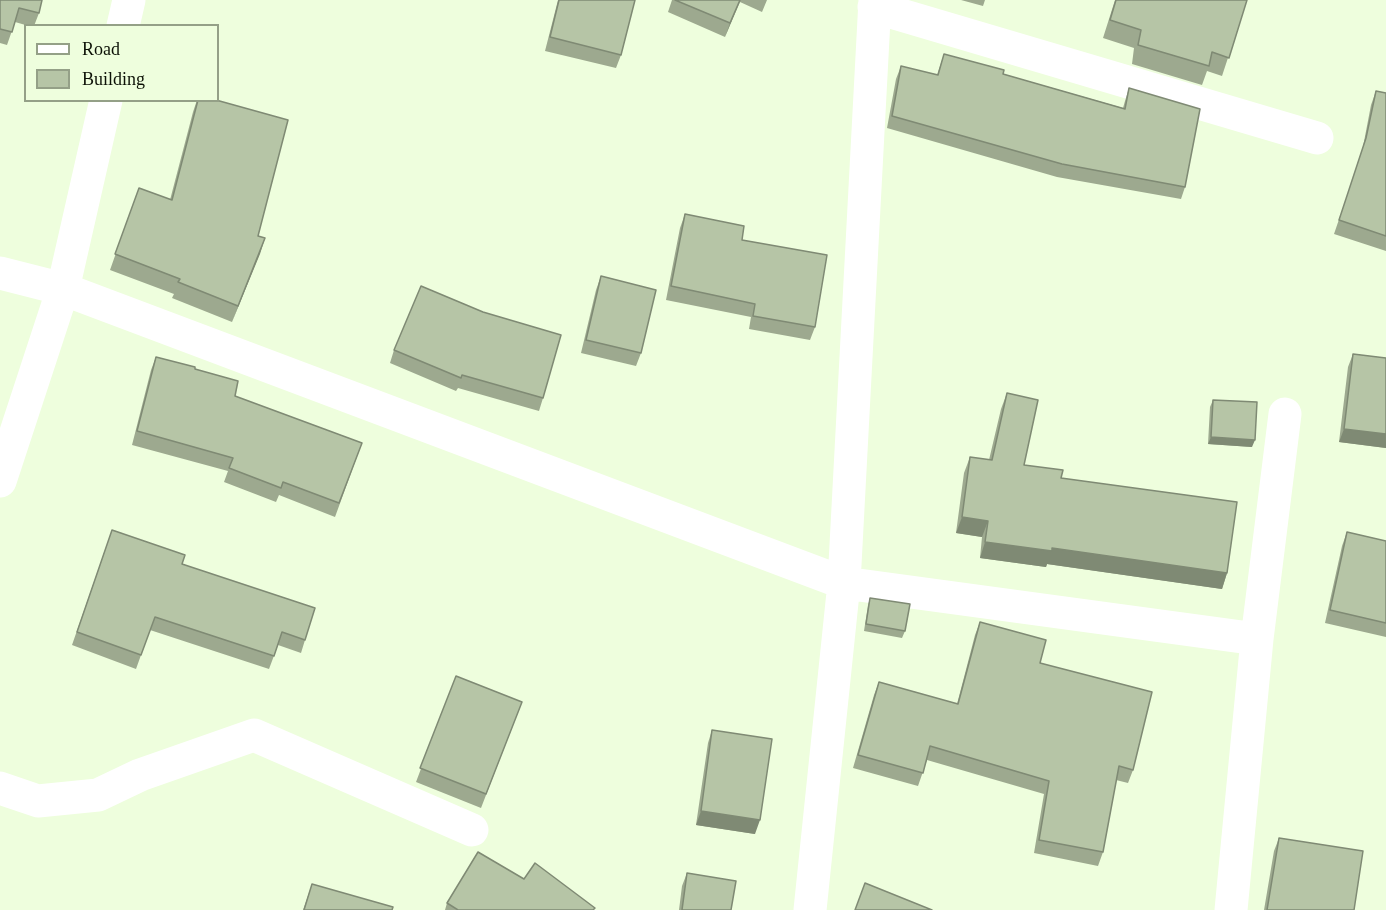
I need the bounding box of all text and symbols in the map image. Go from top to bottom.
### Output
legend [24,24,219,102]
text: Road [82,39,120,59]
text: Building [82,69,145,89]

